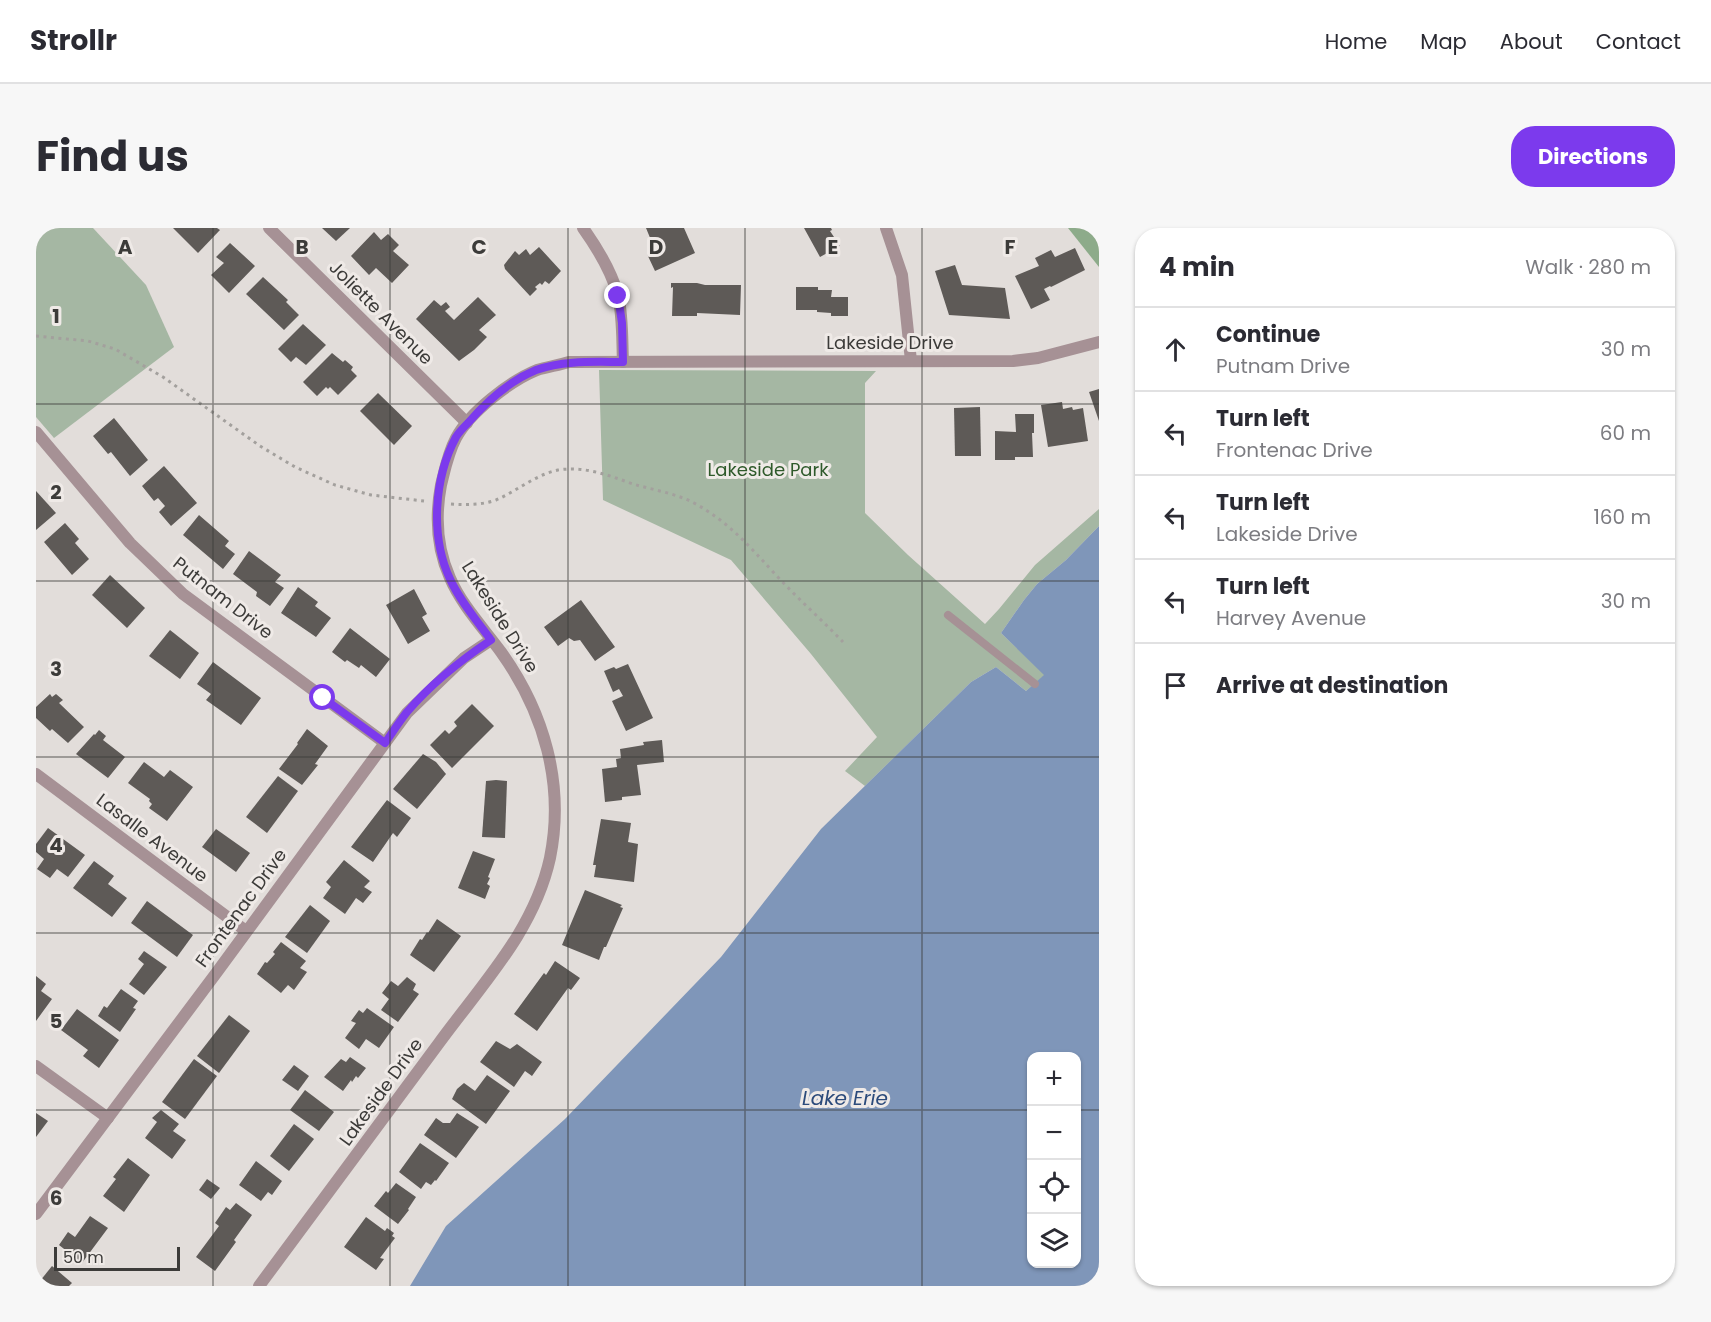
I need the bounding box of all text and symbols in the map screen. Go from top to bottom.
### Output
text: Strollr [30,21,117,60]
text: Home [1325,27,1387,56]
text: Map [1420,27,1467,56]
text: About [1500,27,1563,56]
text: Contact [1596,27,1681,56]
button: Directions [1511,126,1675,187]
text: Find us [36,127,189,186]
text: A [118,233,133,261]
text: B [295,233,309,261]
text: C [471,233,487,261]
text: D [649,233,663,261]
text: E [828,233,838,261]
text: F [1005,233,1016,261]
text: 4 min [1159,249,1235,285]
text: Walk · 280 m [1525,253,1651,281]
street label: Joliette Avenue [324,255,439,370]
route end [604,282,630,308]
text: 1 [52,302,60,330]
text: Continue [1216,319,1320,350]
street label: Lakeside Drive [826,330,954,355]
icon: ahead [1159,333,1192,366]
text: 30 m [1601,335,1651,363]
text: Putnam Drive [1216,352,1350,380]
text: Turn left [1216,403,1310,434]
icon: left [1159,417,1192,450]
text: 60 m [1600,419,1651,447]
text: Frontenac Drive [1216,436,1373,464]
park label: Lakeside Park [708,457,829,482]
text: 2 [50,478,62,506]
text: Turn left [1216,487,1310,518]
icon: left [1159,501,1192,534]
text: 160 m [1593,503,1651,531]
text: Lakeside Drive [1216,520,1358,548]
street label: Putnam Drive [168,551,279,645]
street label: Lakeside Drive [456,556,545,677]
text: Turn left [1216,571,1310,602]
icon: left [1159,585,1192,618]
text: 30 m [1601,587,1651,615]
text: Harvey Avenue [1216,604,1366,632]
text: 3 [50,655,62,683]
icon: arrive [1159,669,1192,702]
text: Arrive at destination [1216,670,1448,701]
route start [309,684,335,710]
street label: Lasalle Avenue [91,787,213,888]
text: 4 [49,831,63,859]
street label: Frontenac Drive [189,843,292,972]
text: 5 [50,1007,63,1035]
street label: Lakeside Drive [333,1033,428,1151]
map controls [1027,1052,1081,1268]
button: + [1027,1052,1081,1106]
water label: Lake Erie [802,1084,888,1112]
button: − [1027,1106,1081,1160]
button: locate [1027,1160,1081,1214]
text: 6 [50,1184,62,1212]
button: layers [1027,1214,1081,1268]
scale bar [54,1244,180,1272]
text: 50 m [63,1246,104,1269]

